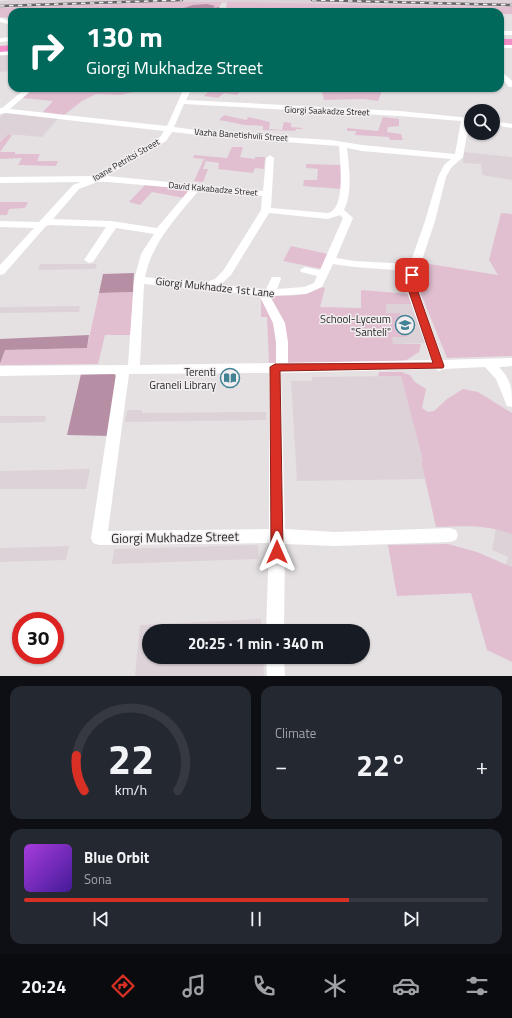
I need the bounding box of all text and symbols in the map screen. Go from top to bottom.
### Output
text: 130 m [86,15,163,58]
icon: right [20,24,72,76]
text: Giorgi Mukhadze Street [86,54,263,81]
street label: Giorgi Saakadze Street [284,103,371,119]
map controls [464,104,500,140]
button: search [464,104,500,140]
street label: Vazha Banetishvili Street [194,125,289,144]
street label: Ioane Petritsi Street [90,135,162,184]
street label: David Kakabadze Street [168,178,259,199]
pin [395,258,429,292]
icon: arrive [401,264,423,286]
street label: Giorgi Mukhadze 1st Lane [155,273,276,301]
place label: School-Lyceum "Santeli" [320,311,391,340]
school or university icon: School-Lyceum "Santeli" [394,314,416,336]
place label: Terenti Graneli Library [149,364,217,393]
library icon: Terenti Graneli Library [219,367,241,389]
street label: Giorgi Mukhadze Street [111,526,239,548]
position arrow [256,531,298,573]
speed limit sign: 30 [12,612,64,664]
text: 20:25 · 1 min · 340 m [188,632,324,655]
text: Climate [275,723,316,743]
text: 22 [107,726,154,789]
text: 22° [356,742,407,788]
text: − [275,749,287,783]
text: + [476,749,488,783]
text: km/h [114,778,147,800]
text: Blue Orbit [84,846,149,869]
text: Sona [84,869,111,889]
icon: previous [90,908,112,930]
icon: pause [245,908,267,930]
icon: next [400,908,422,930]
icon: directions [109,972,137,1000]
icon: music [180,972,208,1000]
icon: phone [250,972,278,1000]
icon: climate [321,972,349,1000]
icon: car [392,972,420,1000]
icon: filters [463,972,491,1000]
text: 20:24 [21,973,66,1000]

